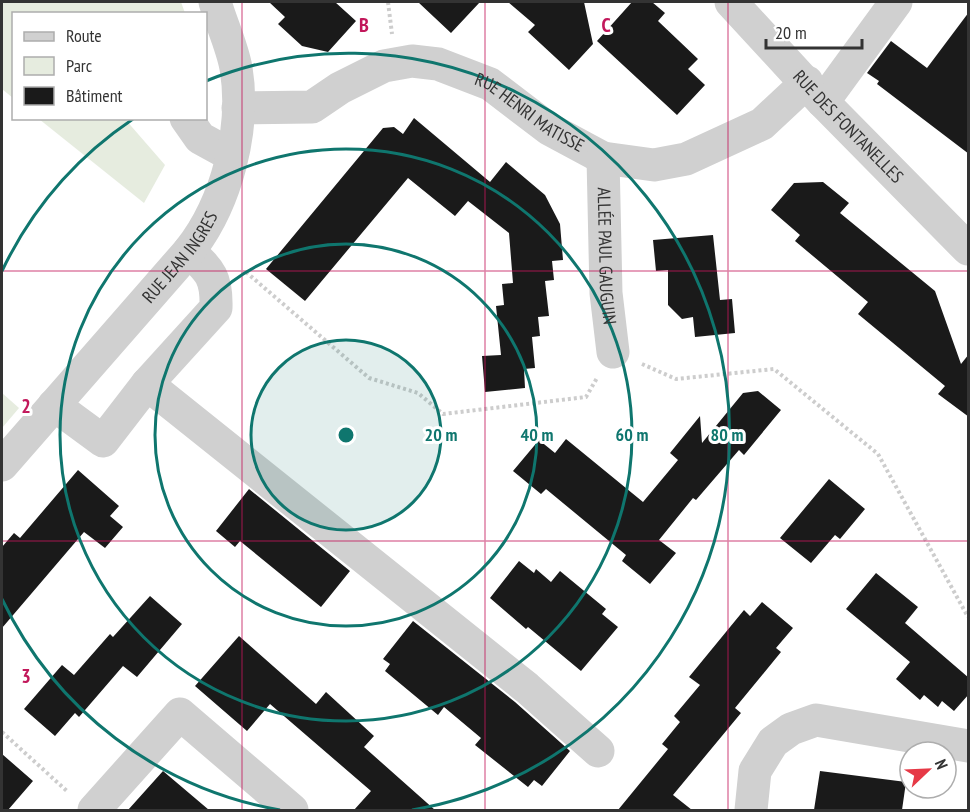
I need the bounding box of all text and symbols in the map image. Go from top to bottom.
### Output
legend [12,12,207,120]
text: B [359,12,369,38]
text: C [601,12,611,38]
scale bar [766,12,862,50]
text: 20 m [775,21,807,44]
text: Route [66,24,102,47]
text: Parc [66,54,93,77]
street label: RUE DES FONTANELLES [788,65,909,188]
street label: RUE HENRI MATISSE [472,67,588,157]
text: Bâtiment [66,84,123,107]
street label: ALLÉE PAUL GAUGUIN [593,187,622,326]
street label: RUE JEAN INGRES [137,207,223,308]
text: 2 [21,393,31,419]
text: 20 m [425,423,457,446]
text: 40 m [521,423,553,446]
text: 60 m [616,423,648,446]
text: 80 m [711,423,743,446]
centre of rings [336,425,356,445]
text: 3 [21,663,31,689]
north arrow [898,740,958,800]
text: N [931,756,953,772]

